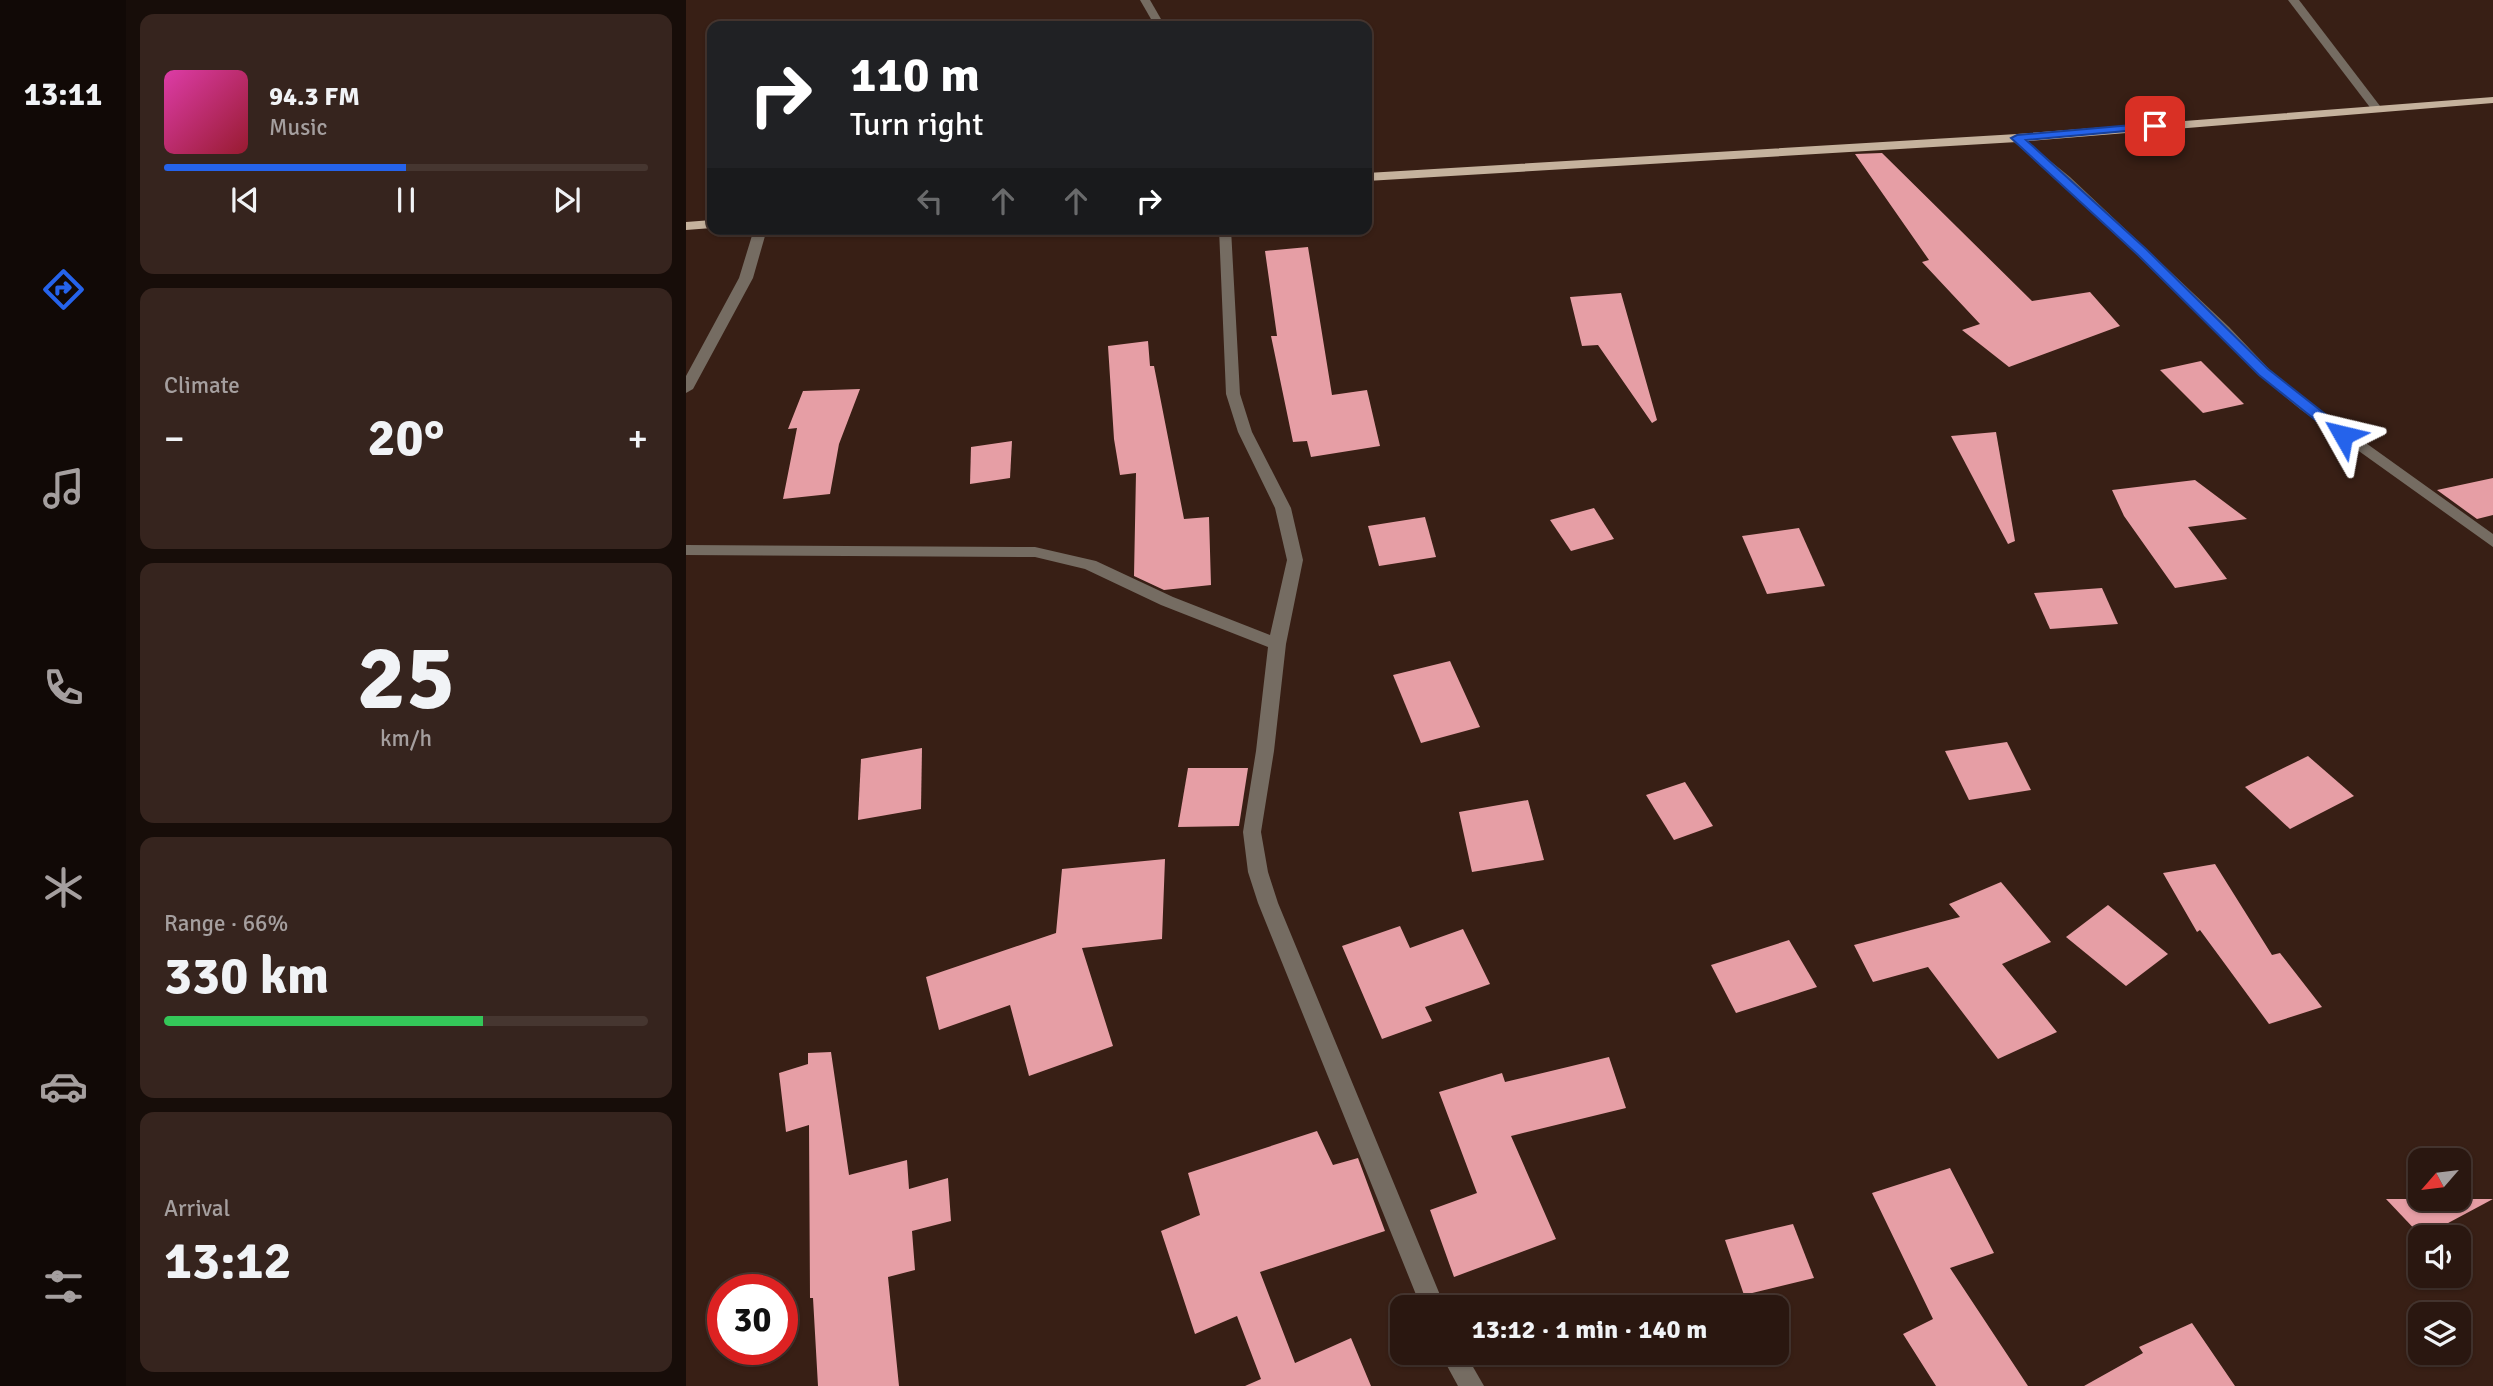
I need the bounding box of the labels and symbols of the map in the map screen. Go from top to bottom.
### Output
pin [2125,96,2185,156]
position arrow [2306,398,2380,472]
north arrow [2408,1148,2471,1211]
speed limit sign: 30 [707,1274,798,1365]

